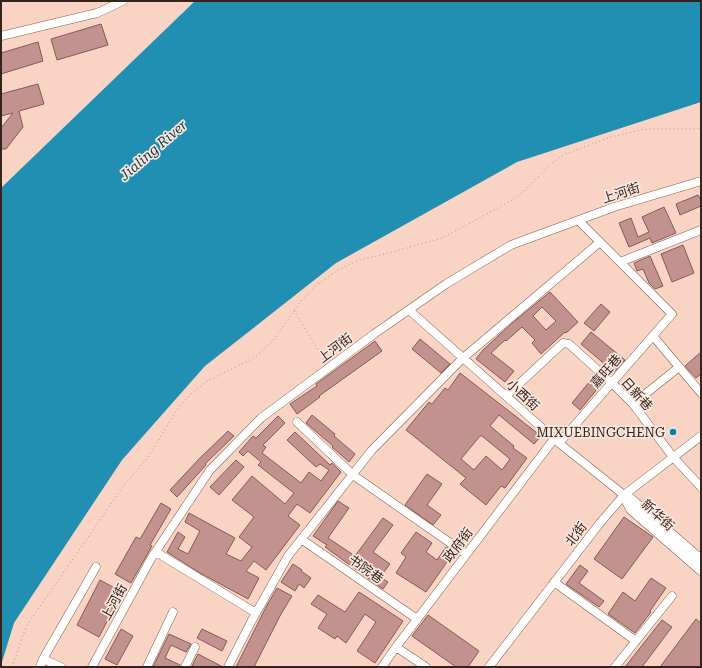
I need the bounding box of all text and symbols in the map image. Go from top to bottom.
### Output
water label: Jialing River [115,116,190,184]
street label: 上河街 [600,180,642,206]
street label: 上河街 [315,330,355,366]
street label: 嘉旺巷 [588,351,624,391]
street label: 日新巷 [618,374,656,414]
street label: 小西街 [503,376,543,414]
place label: MIXUEBINGCHENG [536,425,665,440]
marker: MIXUEBINGCHENG [668,427,678,437]
street label: 新华街 [638,496,678,534]
street label: 北街 [562,519,590,549]
street label: 政府街 [440,525,476,565]
street label: 书院巷 [346,552,386,586]
street label: 上河街 [98,581,130,623]

